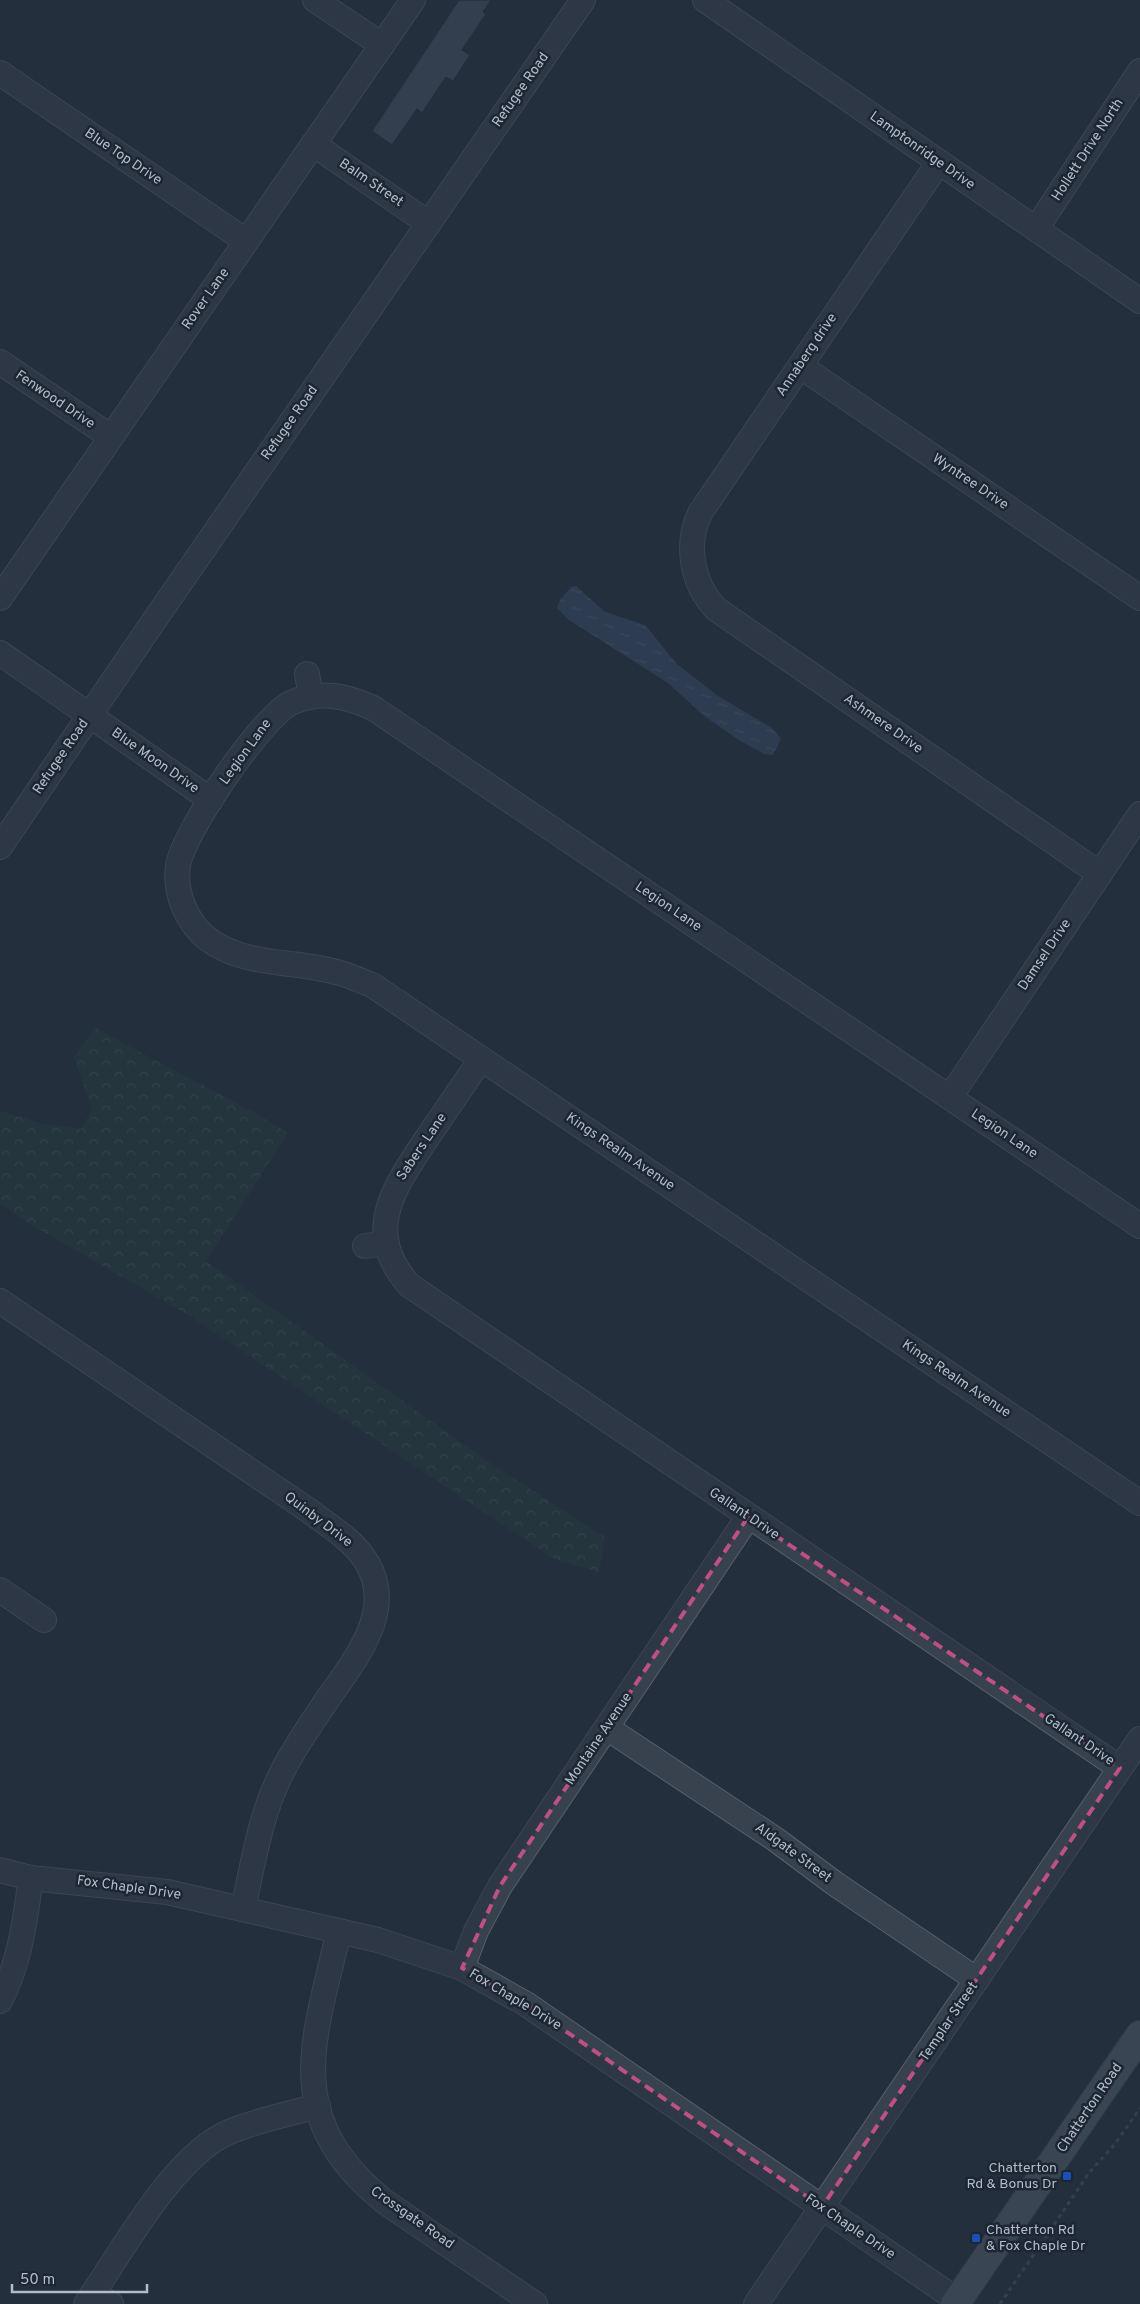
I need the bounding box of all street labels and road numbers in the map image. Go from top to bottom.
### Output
street label: Refugee Road [489,49,553,131]
street label: Hollett Drive North [1049,96,1127,204]
street label: Lamptonridge Drive [866,108,978,194]
street label: Blue Top Drive [81,125,165,189]
street label: Balm Street [336,155,406,211]
street label: Rover Lane [179,265,233,333]
street label: Annaberg drive [773,310,841,400]
street label: Fenwood Drive [12,367,98,433]
street label: Refugee Road [258,382,322,464]
street label: Wyntree Drive [929,450,1011,514]
street label: Ashmere Drive [840,690,926,758]
street label: Refugee Road [30,716,92,798]
street label: Legion Lane [217,716,275,788]
street label: Blue Moon Drive [108,725,202,797]
street label: Legion Lane [631,878,705,936]
street label: Damsel Drive [1015,916,1075,994]
street label: Legion Lane [967,1105,1041,1163]
street label: Kings Realm Avenue [562,1109,678,1195]
street label: Sabers Lane [393,1110,451,1184]
street label: Kings Realm Avenue [898,1336,1014,1422]
street label: Gallant Drive [706,1484,782,1544]
street label: Quinby Drive [280,1489,356,1551]
street label: Montaine Avenue [562,1690,636,1788]
street label: Gallant Drive [1041,1710,1117,1770]
street label: Aldgate Street [751,1819,835,1887]
street label: Fox Chaple Drive [76,1872,182,1904]
street label: Fox Chaple Drive [466,1966,564,2034]
street label: Templar Street [916,1979,982,2065]
street label: Chatterton Road [1054,2060,1126,2156]
street label: Crossgate Road [367,2183,457,2253]
street label: Fox Chaple Drive [802,2191,898,2263]

